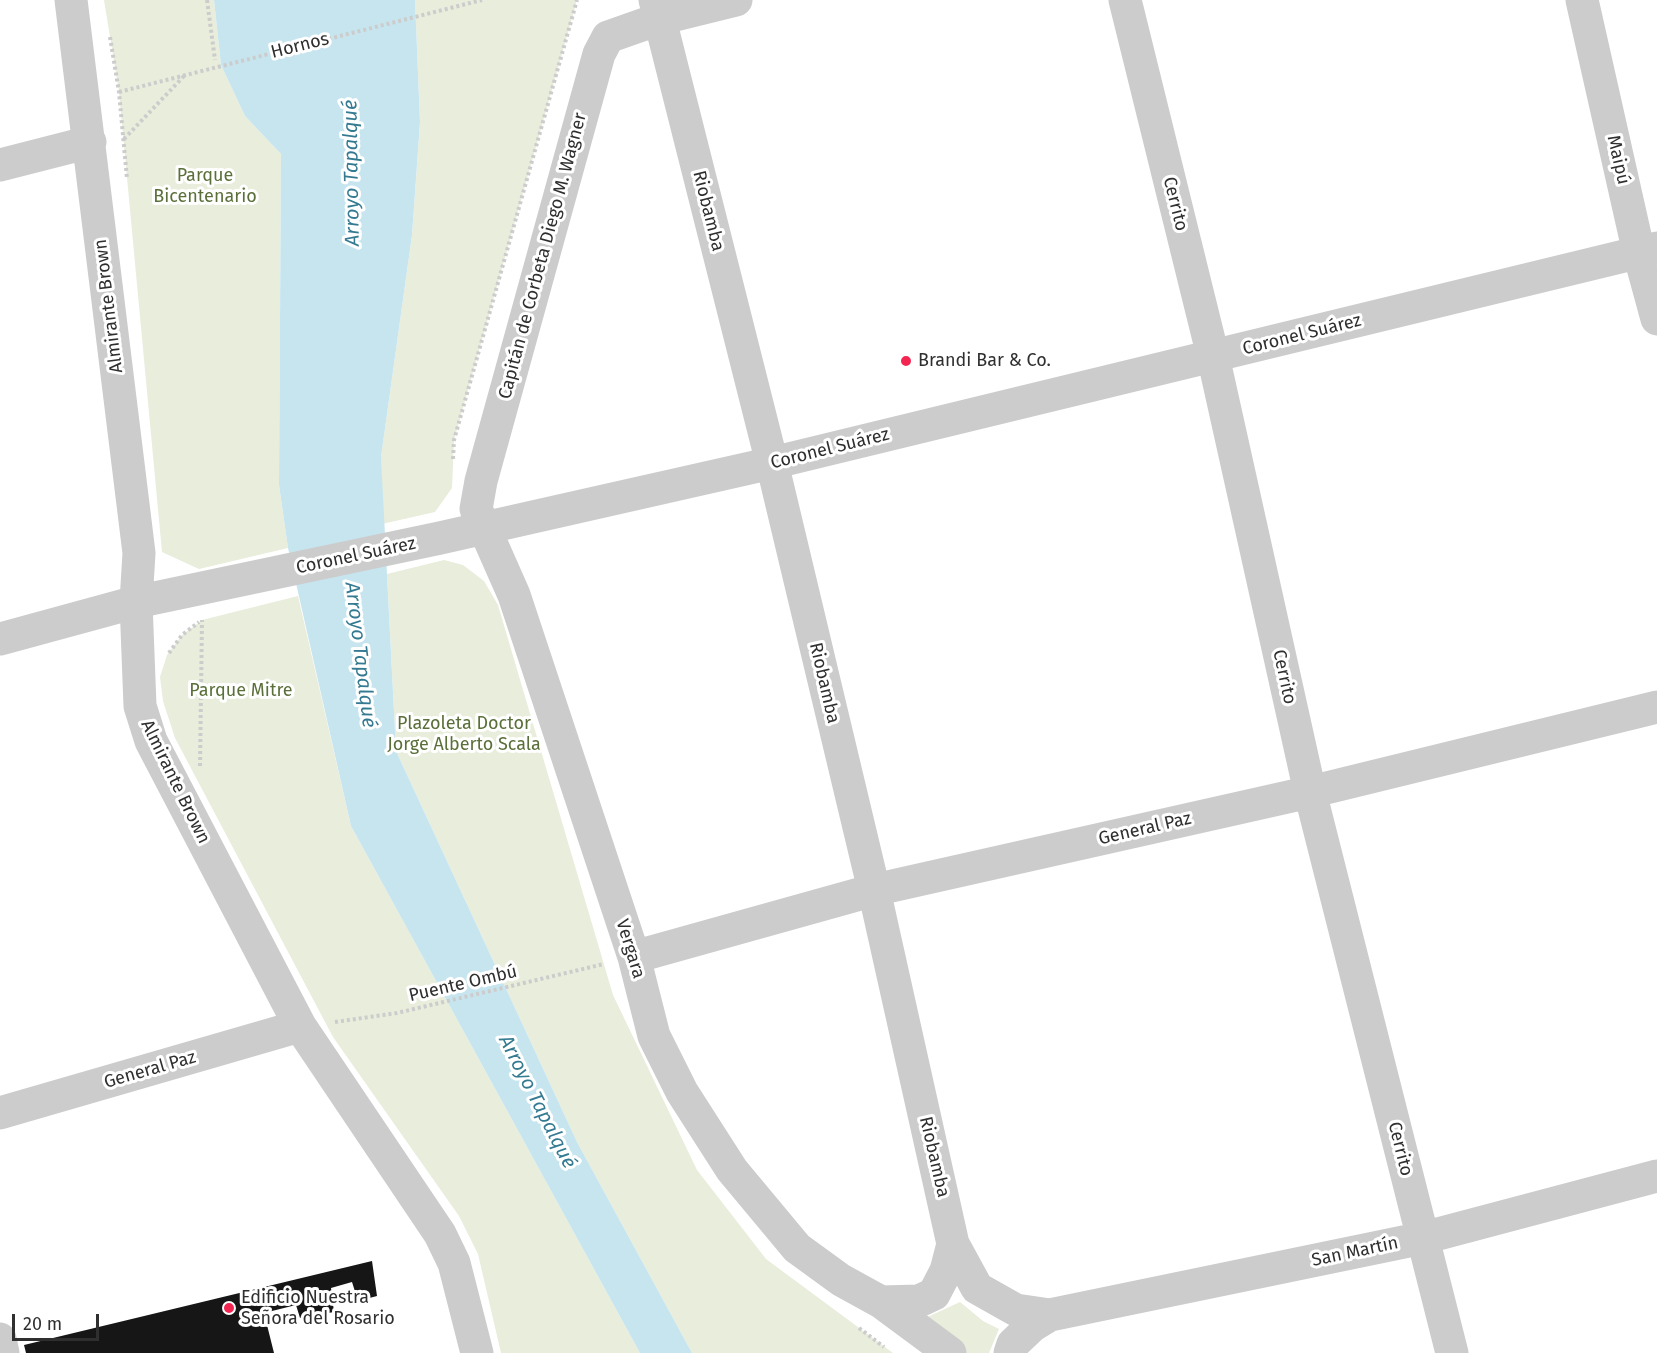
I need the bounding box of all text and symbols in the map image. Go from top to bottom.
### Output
street label: Hornos [269,28,331,64]
water label: Arroyo Tapalqué [339,100,365,246]
street label: Capitán de Corbeta Diego M. Wagner [494,111,592,401]
street label: Maipú [1602,133,1634,187]
park label: Parque Bicentenario [153,165,257,207]
street label: Riobamba [688,168,728,254]
street label: Cerrito [1158,175,1192,233]
street label: Almirante Brown [90,238,128,374]
street label: Coronel Suárez [1240,310,1364,360]
place label: Brandi Bar & Co. [918,350,1051,372]
marker: Brandi Bar & Co. [899,354,913,368]
street label: Coronel Suárez [768,424,892,474]
street label: Coronel Suárez [294,533,418,579]
water label: Arroyo Tapalqué [339,581,381,729]
street label: Riobamba [804,640,844,726]
street label: Cerrito [1268,648,1300,706]
park label: Parque Mitre [189,680,293,702]
park label: Plazoleta Doctor Jorge Alberto Scala [387,713,541,756]
street label: Almirante Brown [136,717,214,847]
street label: General Paz [1096,808,1194,850]
street label: Vergara [611,917,649,981]
street label: Puente Ombú [407,961,519,1007]
water label: Arroyo Tapalqué [493,1031,581,1173]
street label: General Paz [102,1047,198,1093]
street label: Riobamba [914,1114,954,1200]
street label: Cerrito [1383,1120,1417,1178]
street label: San Martín [1310,1232,1400,1272]
place label: Edificio Nuestra Señora del Rosario [241,1287,395,1330]
marker: Edificio Nuestra Señora del Rosario [222,1301,236,1315]
scale bar [15,1302,102,1340]
text: 20 m [23,1313,62,1335]

